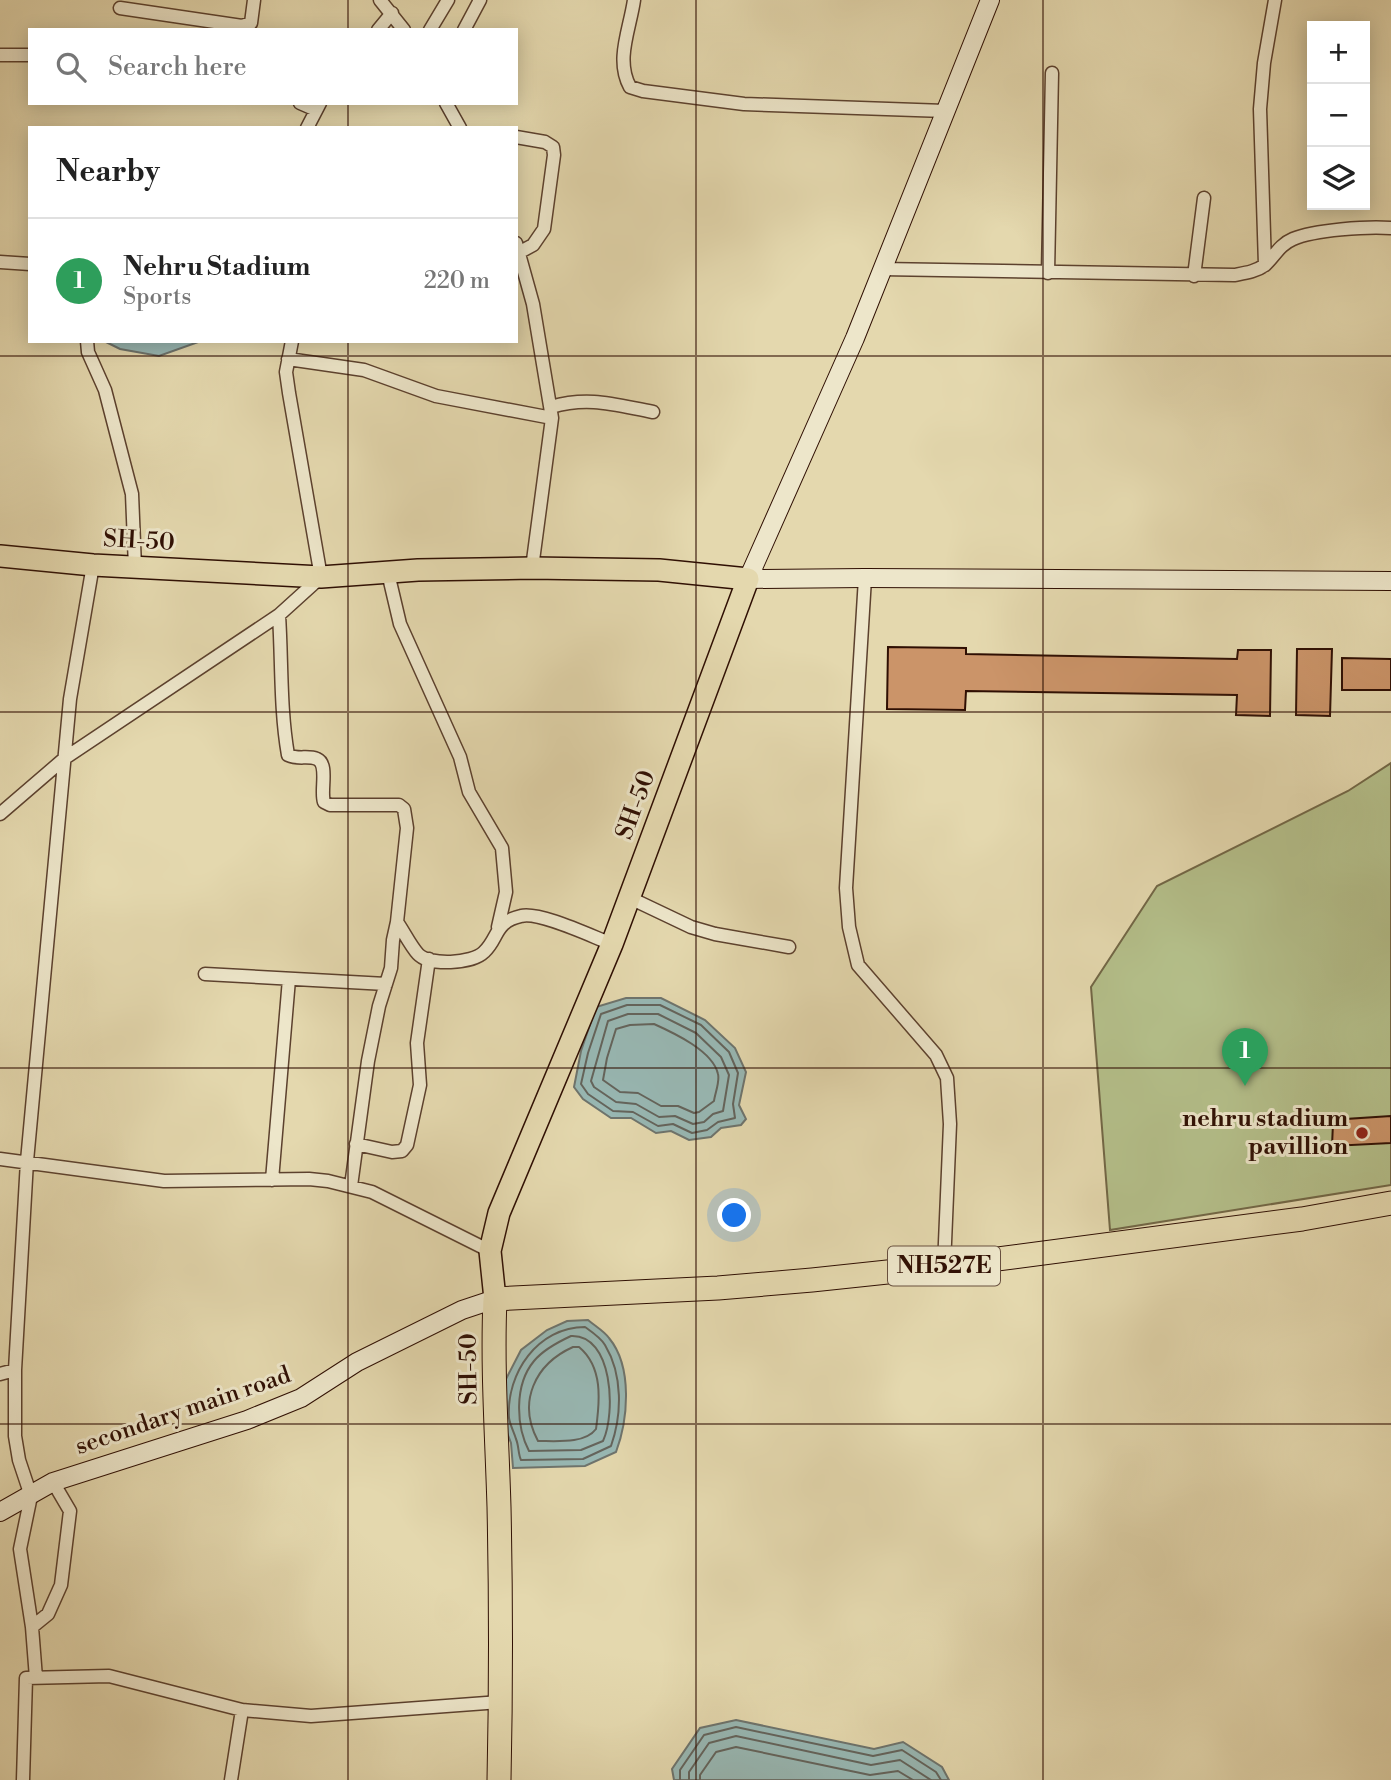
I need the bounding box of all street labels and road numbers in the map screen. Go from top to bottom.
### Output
street label: SH-50 [102,524,176,558]
street label: SH-50 [610,766,662,844]
road number: NH527E [888,1246,1000,1286]
street label: SH-50 [453,1333,485,1405]
street label: secondary main road [71,1360,295,1462]

